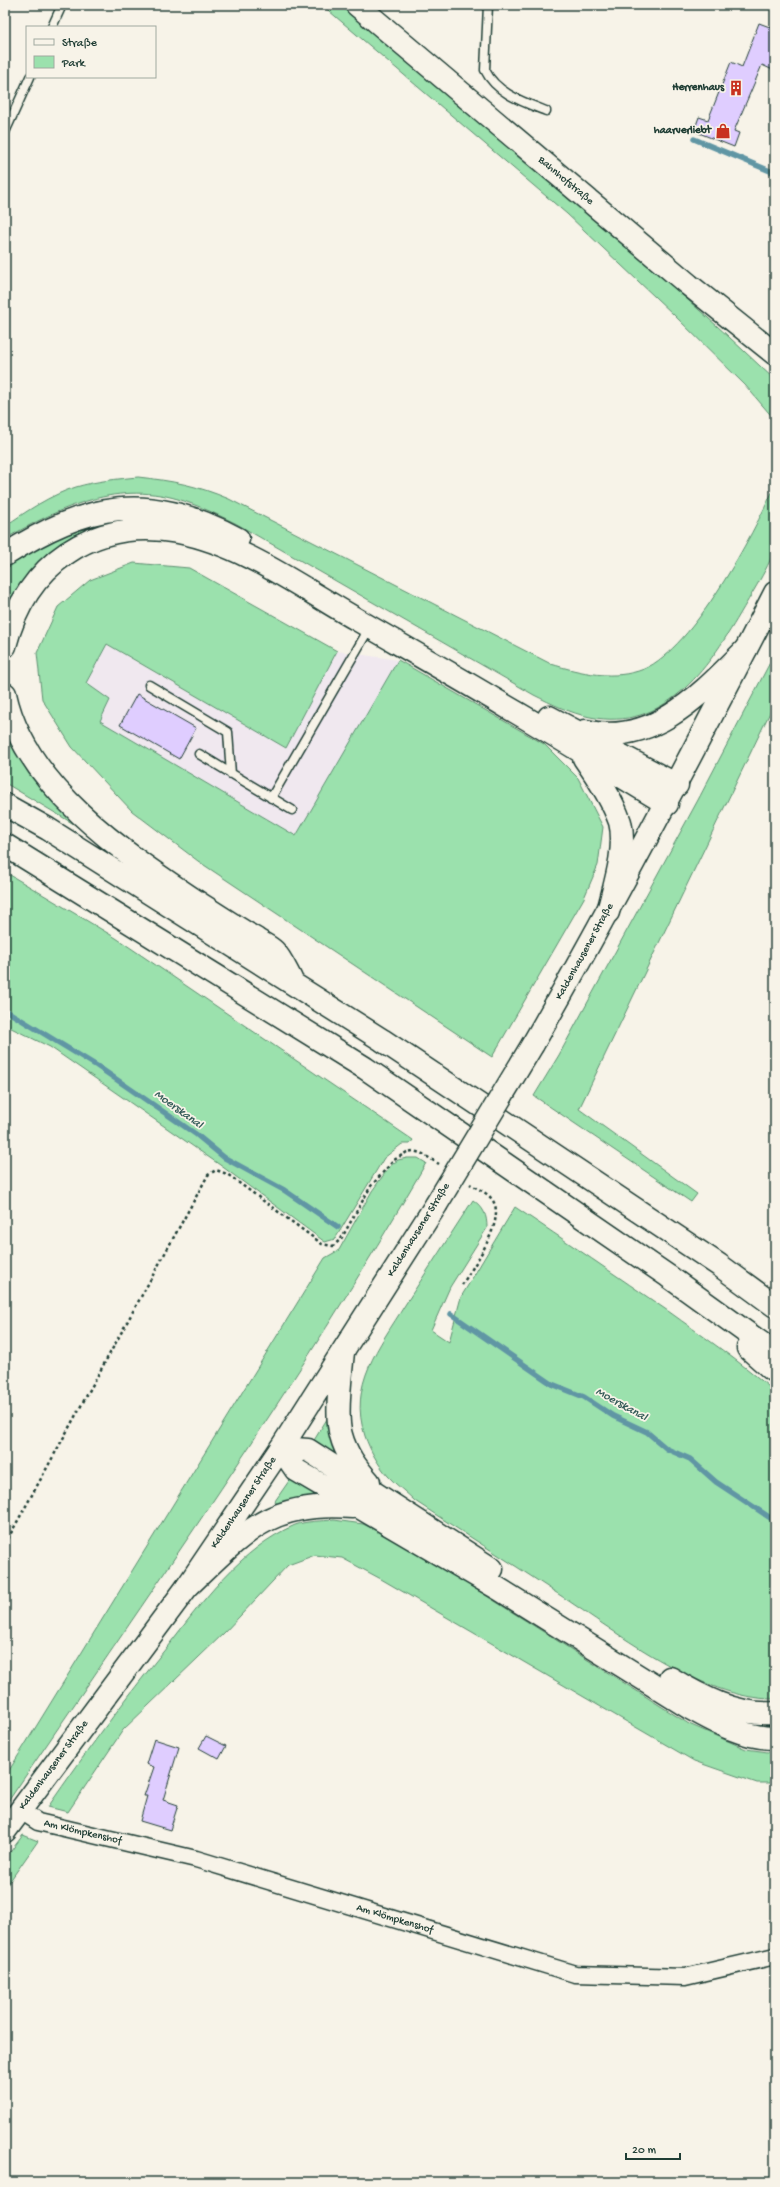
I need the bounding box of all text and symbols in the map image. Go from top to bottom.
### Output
legend [26,26,156,78]
text: Straße [62,37,98,51]
text: Park [61,57,87,71]
building icon: Herrenhaus [727,79,745,97]
place label: Herrenhaus [672,82,725,94]
shop icon: haarverliebt [714,122,732,140]
place label: haarverliebt [654,124,713,137]
street label: Bahnhofstraße [535,154,596,208]
street label: Kaldenhausener Straße [553,901,617,1002]
water label: Moerskanal [151,1088,206,1133]
street label: Kaldenhausener Straße [385,1181,453,1279]
water label: Moerskanal [593,1385,650,1425]
street label: Kaldenhausener Straße [209,1454,279,1551]
street label: Kaldenhausener Straße [17,1718,91,1812]
street label: Am Klömpkenshof [43,1818,124,1848]
street label: Am Klömpkenshof [355,1902,436,1937]
scale bar [626,2135,680,2161]
text: 20 m [632,2144,657,2158]

